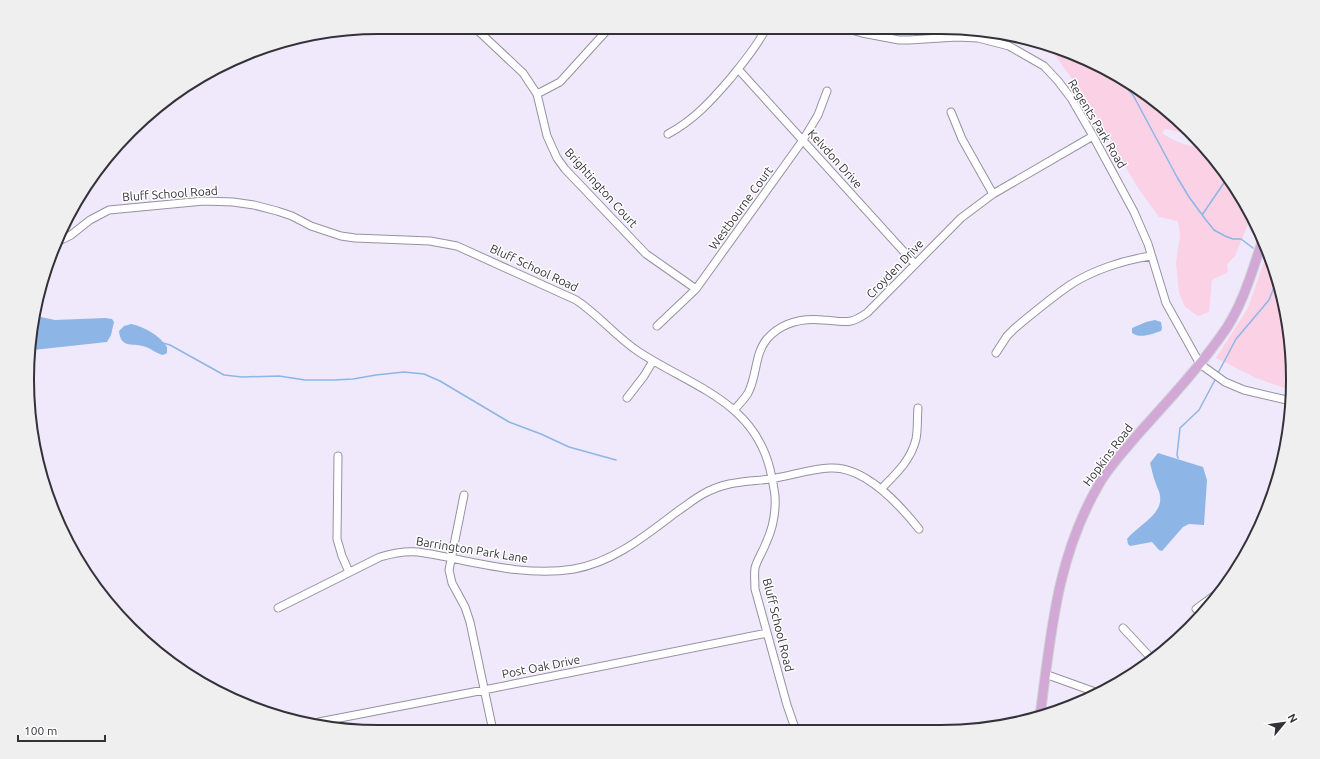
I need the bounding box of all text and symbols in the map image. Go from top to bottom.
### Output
street label: Regents Park Road [1066,77,1129,171]
street label: Kelvdon Drive [806,127,865,191]
street label: Brightington Court [562,145,641,230]
street label: Westbourne Court [706,163,775,252]
street label: Bluff School Road [122,184,218,203]
street label: Croyden Drive [863,237,926,301]
street label: Bluff School Road [488,241,580,294]
street label: Hopkins Road [1080,421,1135,488]
street label: Barrington Park Lane [415,534,529,565]
street label: Bluff School Road [761,577,796,673]
street label: Post Oak Drive [501,653,581,680]
north arrow [1264,703,1304,743]
text: N [1286,712,1300,725]
scale bar [18,717,105,743]
text: 100 m [24,724,57,737]

